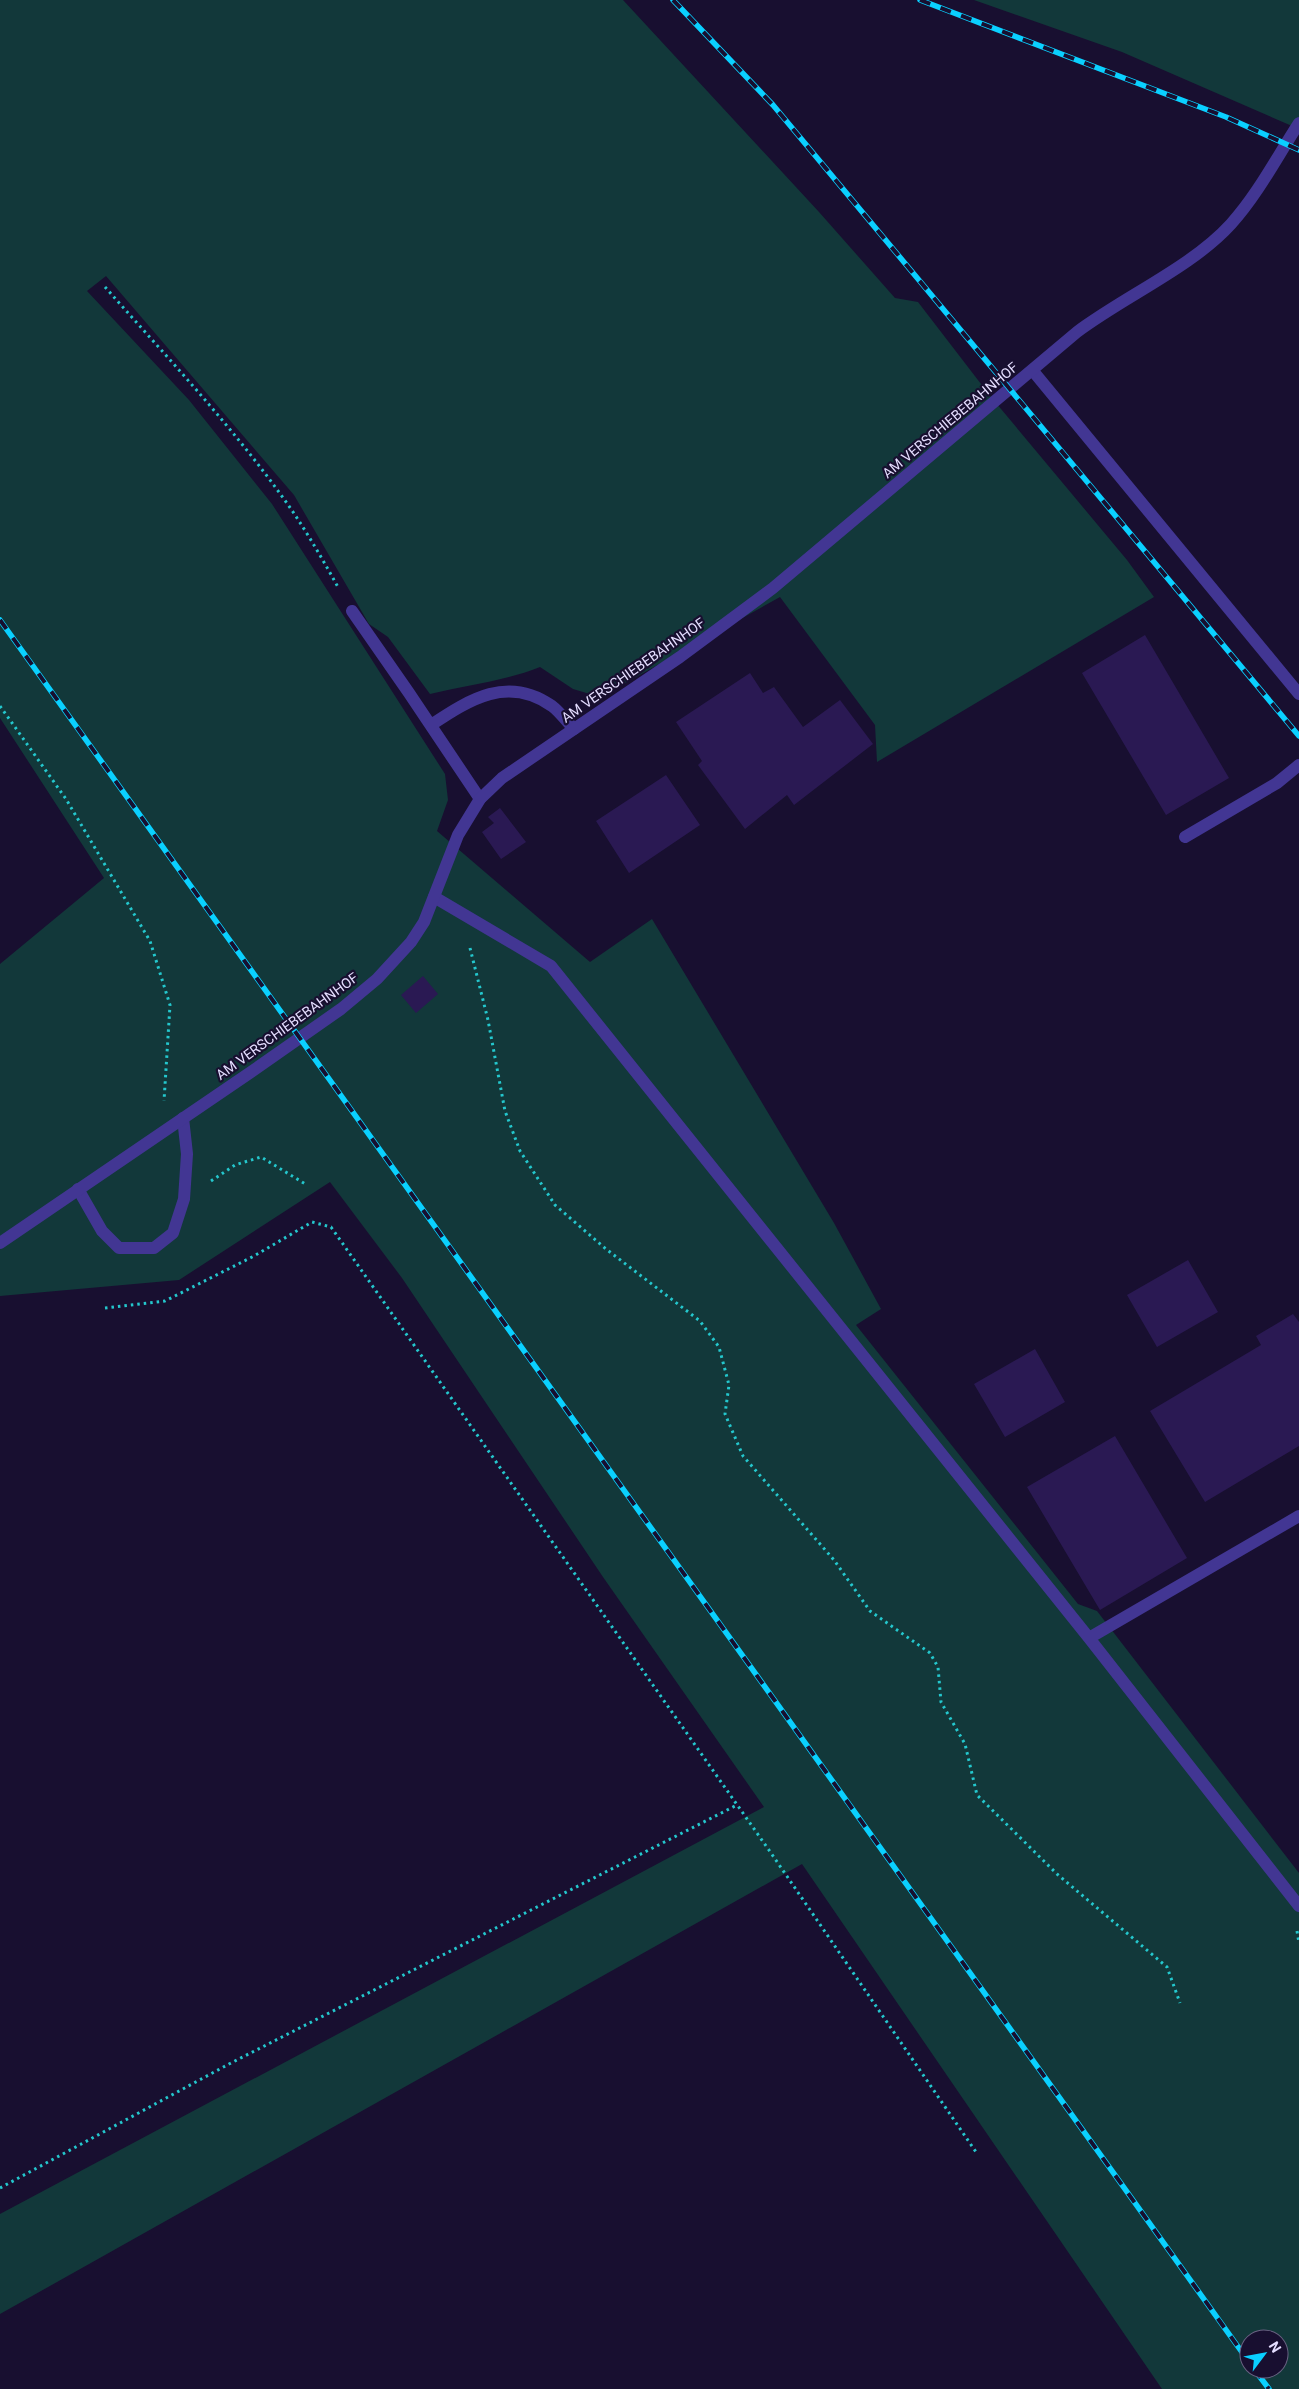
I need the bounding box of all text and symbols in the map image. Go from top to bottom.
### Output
street label: AM VERSCHIEBEBAHNHOF [879,359,1021,481]
street label: AM VERSCHIEBEBAHNHOF [558,614,708,726]
street label: AM VERSCHIEBEBAHNHOF [213,969,361,1083]
north arrow [1239,2329,1289,2379]
text: N [1266,2339,1284,2356]

